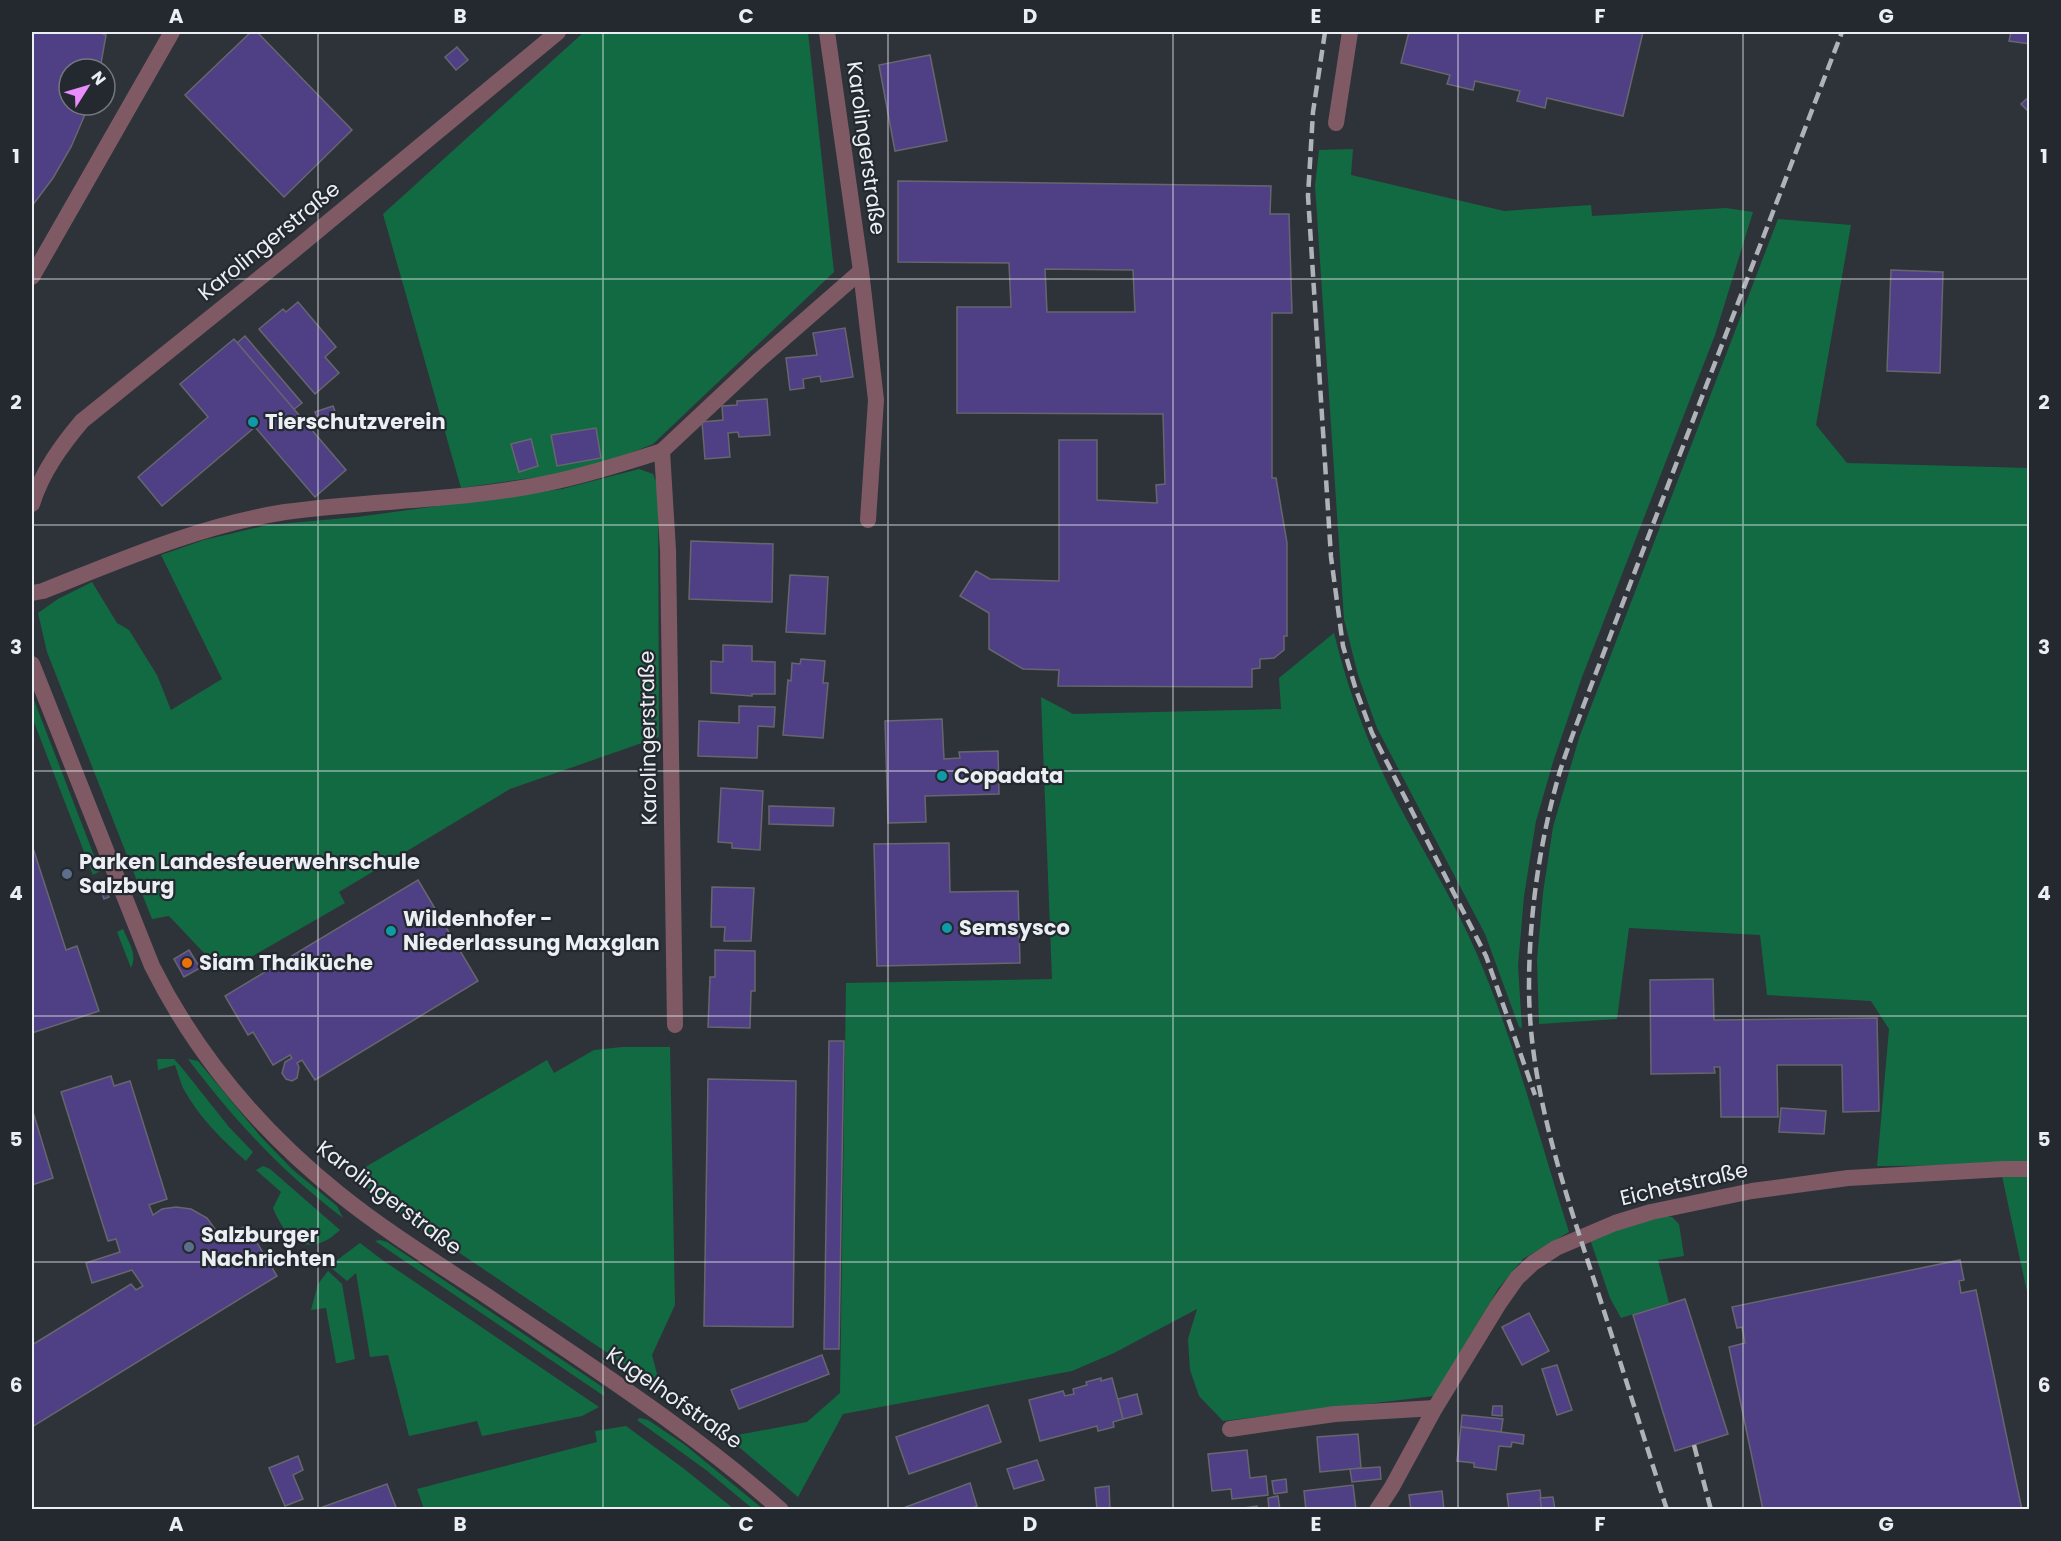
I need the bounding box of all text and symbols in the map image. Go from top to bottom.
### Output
text: A [169,2,184,30]
text: B [453,2,467,30]
text: C [738,2,754,30]
text: D [1023,2,1037,30]
text: E [1311,2,1321,30]
text: F [1595,2,1606,30]
text: G [1878,2,1894,30]
north arrow [57,57,117,117]
street label: Karolingerstraße [840,59,893,237]
text: N [86,67,111,90]
text: 1 [12,142,20,170]
text: 1 [2040,142,2048,170]
street label: Karolingerstraße [192,174,346,307]
text: 2 [10,388,22,416]
text: 2 [2038,388,2050,416]
place label: Tierschutzverein [265,407,446,436]
marker: Tierschutzverein [246,415,260,429]
text: 3 [10,633,22,661]
text: 3 [2038,633,2050,661]
street label: Karolingerstraße [631,650,664,826]
place label: Copadata [954,761,1063,790]
marker: Copadata [935,769,949,783]
place label: Parken Landesfeuerwehrschule Salzburg [79,847,420,900]
marker: Parken Landesfeuerwehrschule Salzburg [60,867,74,881]
text: 4 [9,879,23,907]
text: 4 [2037,879,2051,907]
place label: Wildenhofer - Niederlassung Maxglan [403,904,660,957]
place label: Semsysco [959,913,1070,942]
marker: Semsysco [940,921,954,935]
marker: Wildenhofer - Niederlassung Maxglan [384,924,398,938]
place label: Siam Thaiküche [199,948,373,977]
marker: Siam Thaiküche [180,956,194,970]
text: 5 [10,1125,23,1153]
text: 5 [2038,1125,2051,1153]
street label: Karolingerstraße [311,1133,468,1262]
street label: Eichetstraße [1617,1155,1751,1212]
place label: Salzburger Nachrichten [201,1220,336,1273]
marker: Salzburger Nachrichten [182,1240,196,1254]
street label: Kugelhofstraße [600,1340,748,1455]
text: 6 [10,1371,22,1399]
text: 6 [2038,1371,2050,1399]
text: A [169,1510,184,1538]
text: B [453,1510,467,1538]
text: C [738,1510,754,1538]
text: D [1023,1510,1037,1538]
text: E [1311,1510,1321,1538]
text: F [1595,1510,1606,1538]
text: G [1878,1510,1894,1538]

